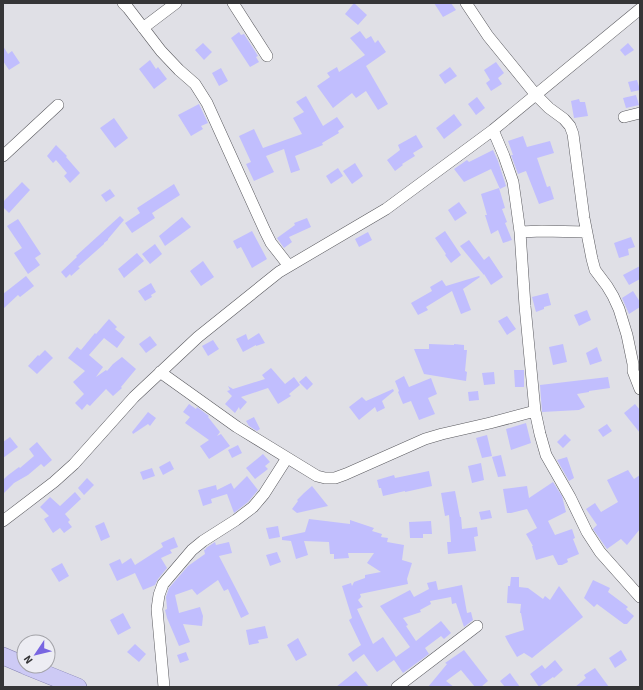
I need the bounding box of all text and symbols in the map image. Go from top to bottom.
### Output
north arrow [16,634,56,674]
text: N [20,652,36,667]

